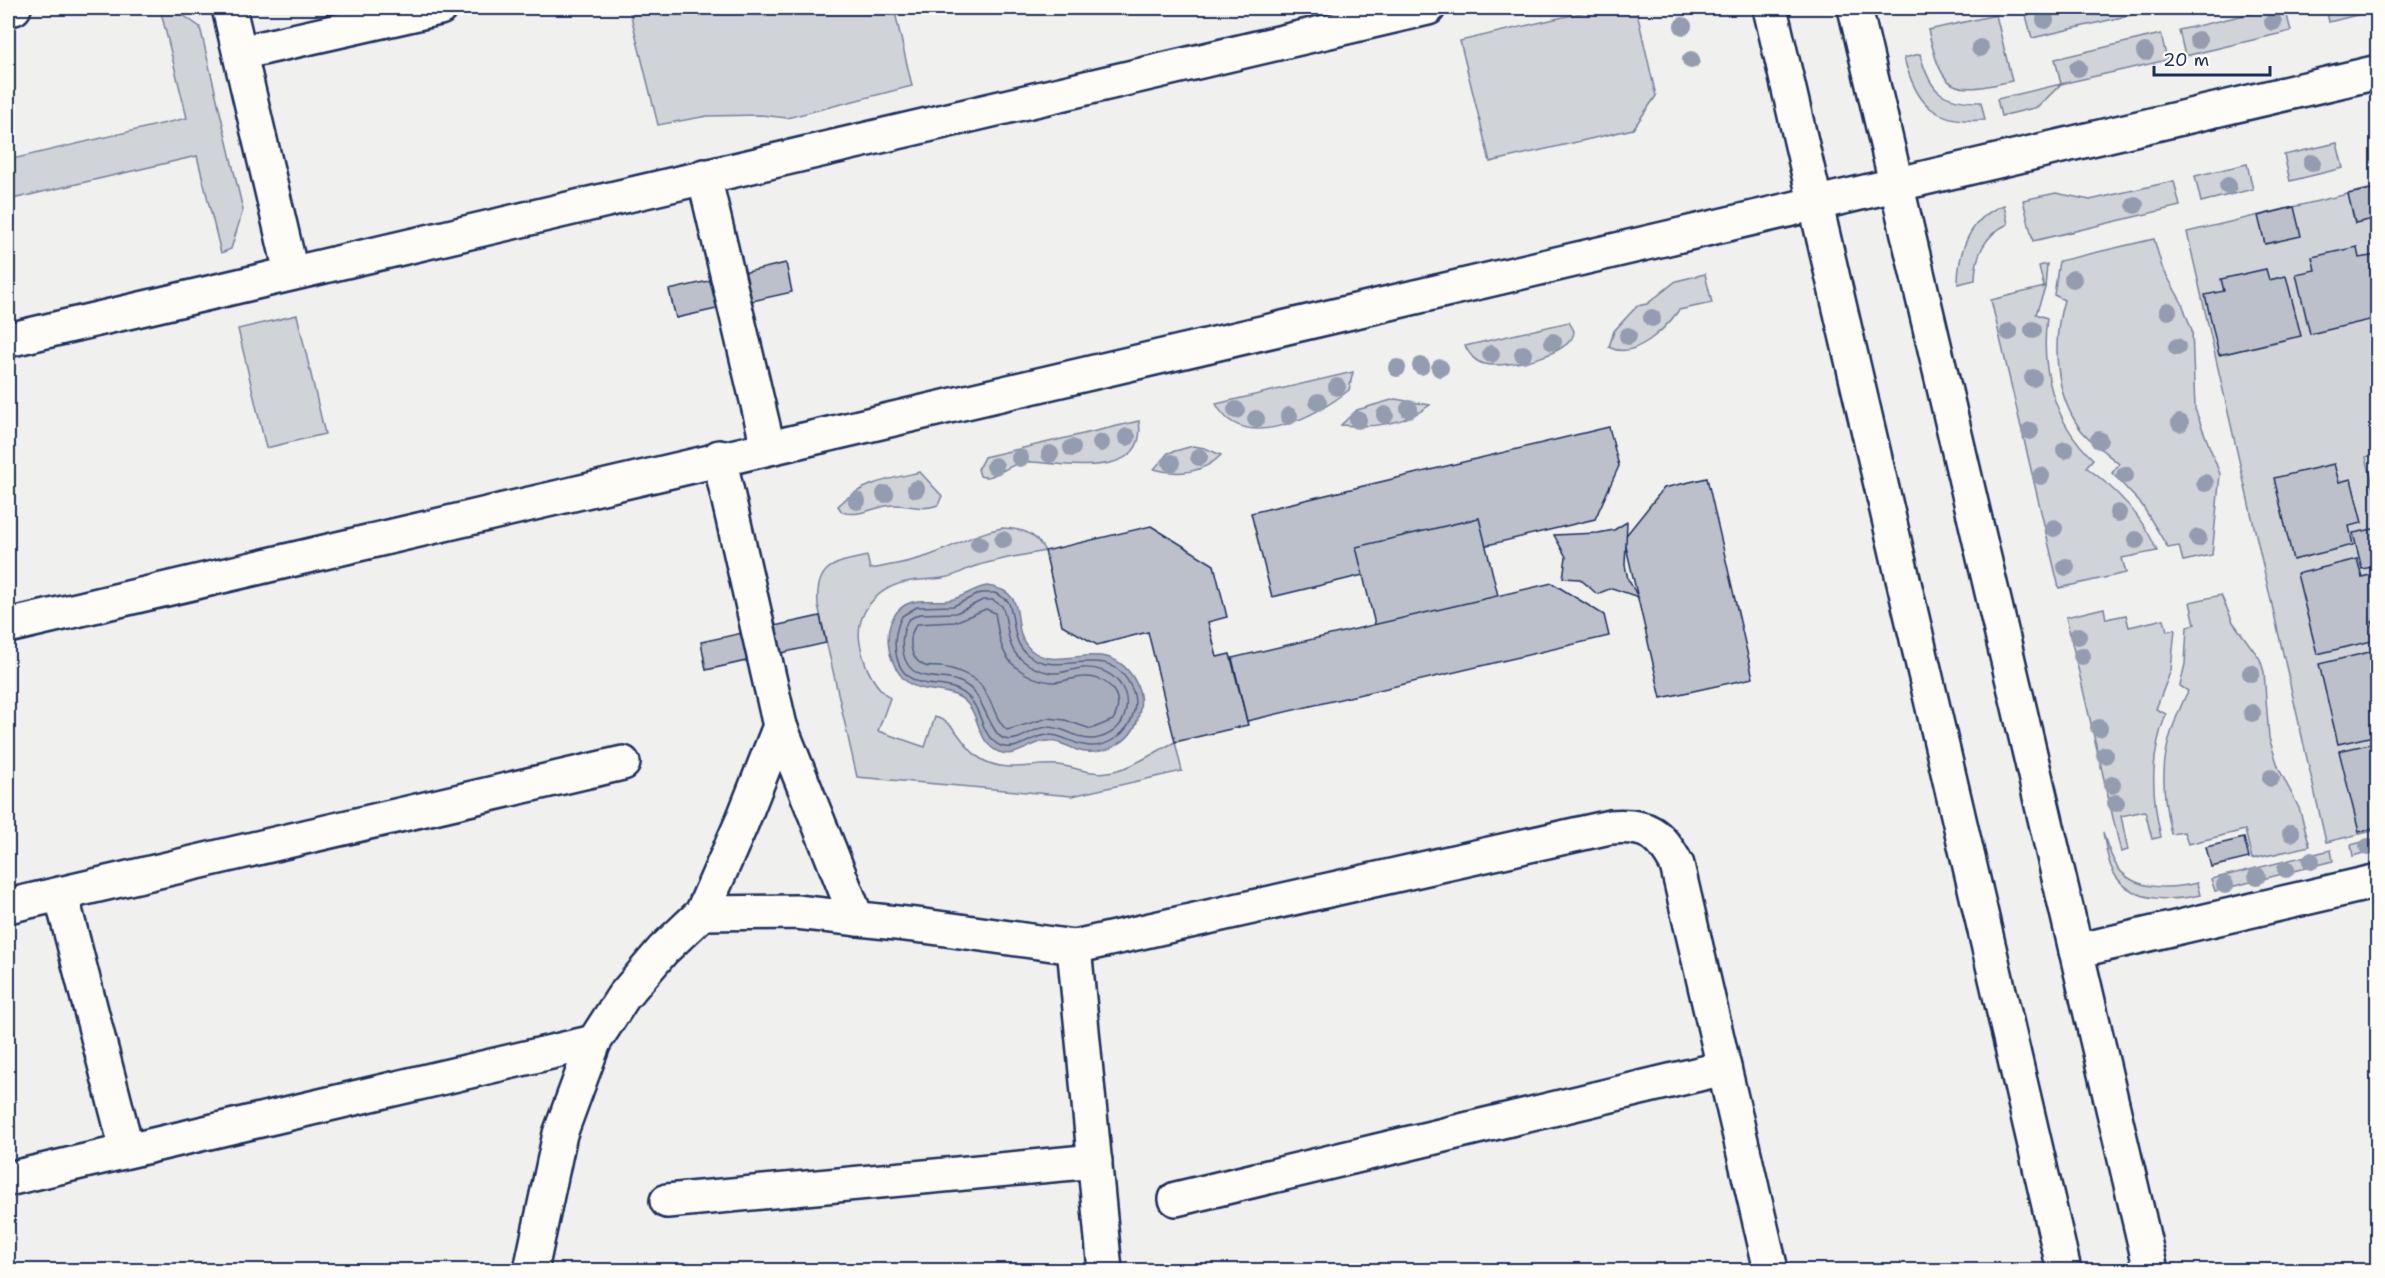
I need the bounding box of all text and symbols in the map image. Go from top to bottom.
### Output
scale bar [2154,39,2270,77]
text: 20 m [2163,48,2209,72]

